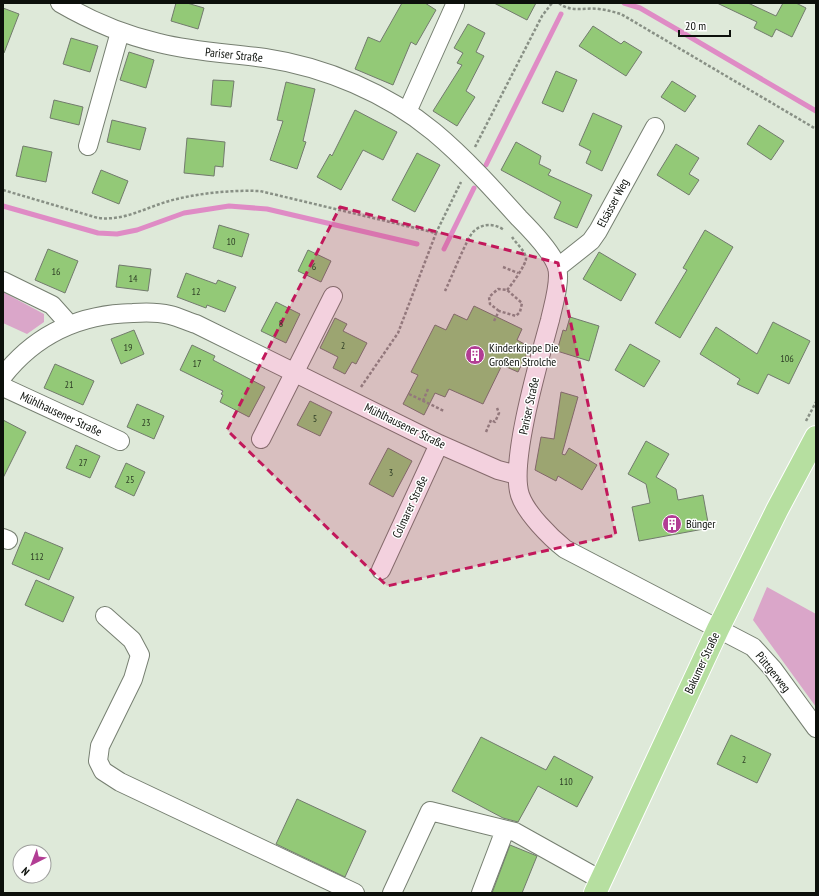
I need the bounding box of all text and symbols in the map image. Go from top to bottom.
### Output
scale bar [679,12,730,38]
text: 20 m [685,18,706,33]
street label: Pariser Straße [204,44,264,65]
street label: Elsässer Weg [593,176,632,230]
house number: 10 [227,235,236,248]
house number: 6 [312,260,317,273]
house number: 16 [52,265,61,278]
house number: 14 [129,272,138,285]
house number: 12 [192,285,201,298]
house number: 8 [279,317,283,330]
house number: 2 [341,339,345,352]
place label: Kinderkrippe Die Großen Strolche [489,340,559,369]
house number: 19 [124,341,133,354]
building icon: Kinderkrippe Die Großen Strolche [464,344,486,366]
house number: 106 [780,352,794,365]
house number: 17 [193,357,202,370]
street label: Pariser Straße [515,376,542,436]
house number: 21 [65,378,74,391]
street label: Mühlhausener Straße [18,388,105,439]
street label: Mühlhausener Straße [362,399,448,452]
house number: 5 [313,412,317,425]
house number: 23 [142,416,151,429]
house number: 27 [79,456,88,469]
house number: 3 [389,466,393,479]
house number: 25 [126,473,135,486]
street label: Colmarer Straße [389,473,431,540]
building icon: Bünger [661,513,683,535]
place label: Bünger [686,516,716,531]
house number: 112 [30,550,44,563]
street label: Bakumer Straße [681,630,722,696]
street label: Püttgerweg [753,648,794,695]
house number: 2 [742,753,746,766]
house number: 110 [559,775,573,788]
north arrow [12,844,52,884]
text: N [18,864,32,879]

